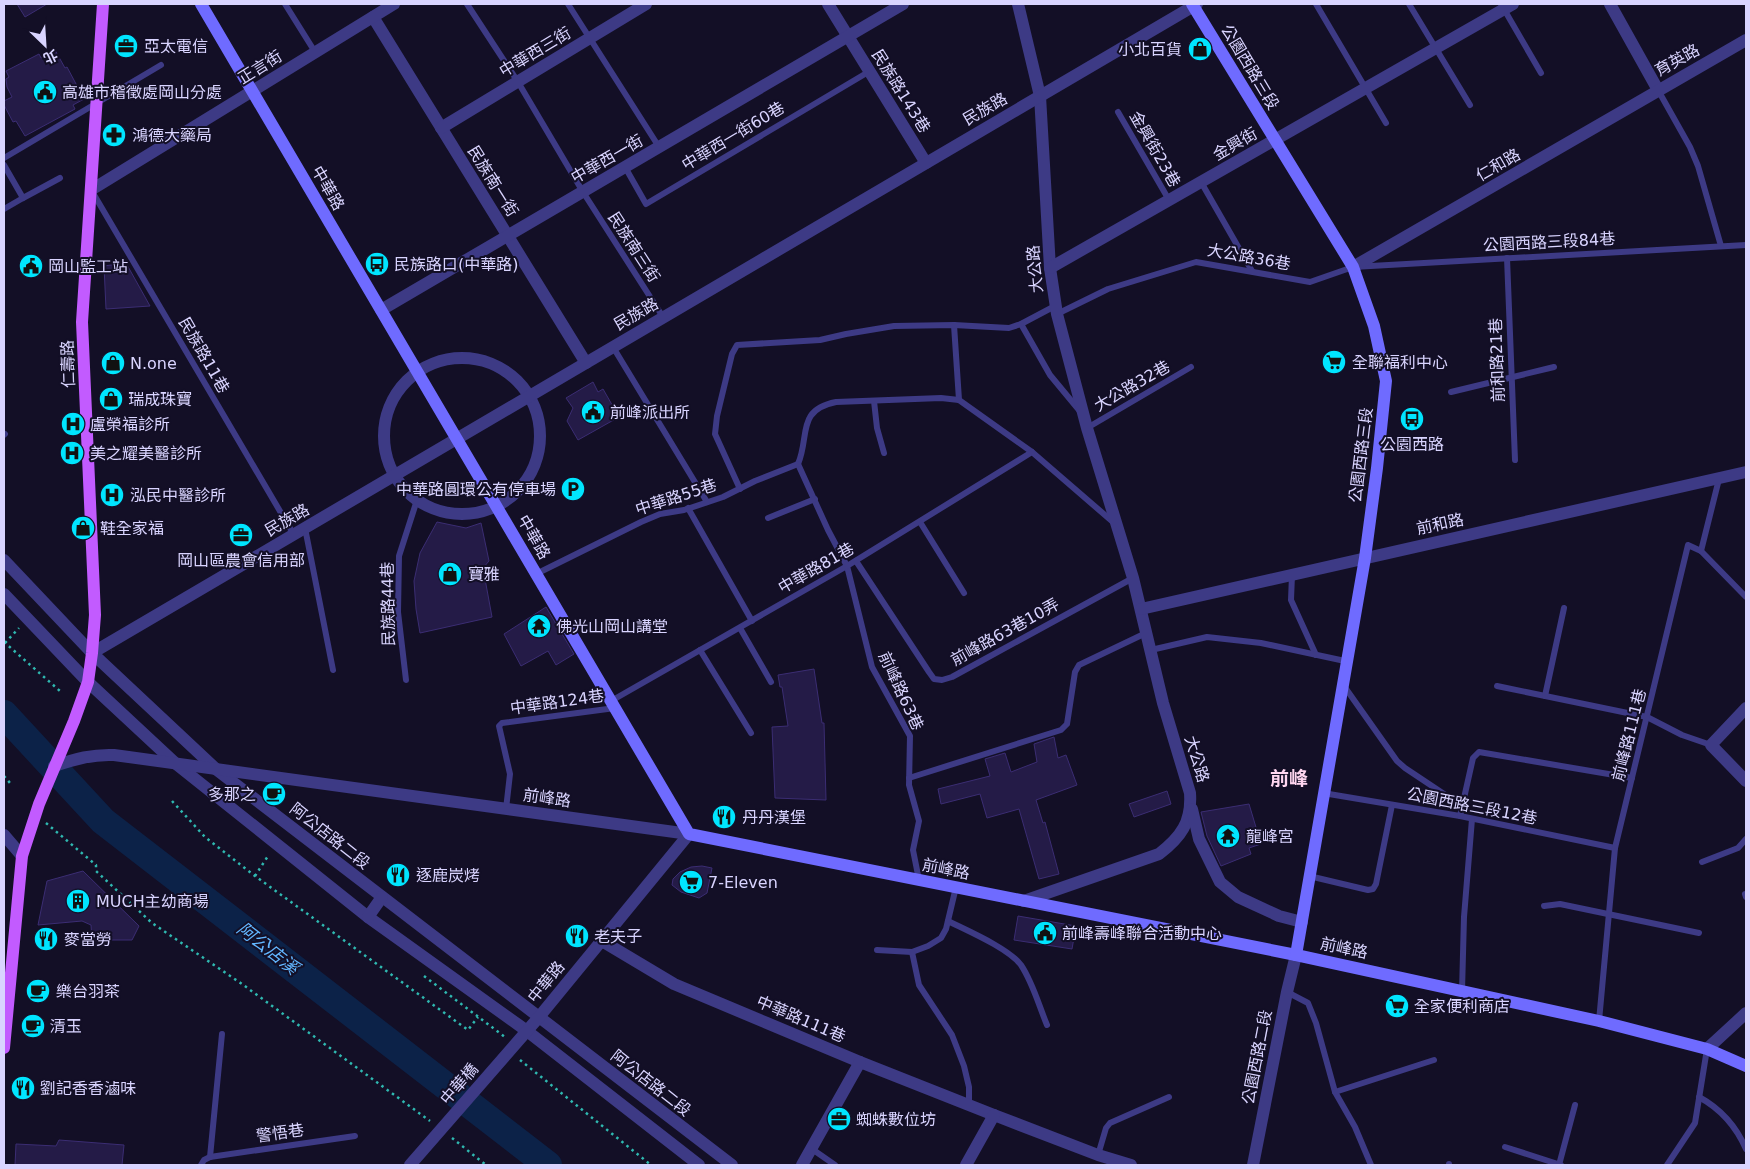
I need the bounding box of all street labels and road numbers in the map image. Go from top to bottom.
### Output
street label: 公園西路三段 [1217,21,1283,113]
street label: 中華西三街 [496,23,574,81]
street label: 育英路 [1651,40,1703,80]
street label: 正言街 [235,46,285,88]
street label: 民族路143巷 [868,46,934,136]
street label: 民族路 [959,89,1011,129]
street label: 中華西一街60巷 [678,98,788,174]
street label: 金興街23巷 [1126,108,1184,190]
street label: 金興街 [1209,124,1261,164]
street label: 中華西一街 [568,131,646,187]
street label: 民族南一街 [464,142,522,220]
street label: 仁和路 [1472,145,1524,185]
street label: 中華路 [308,162,348,214]
street label: 民族南三街 [604,208,664,286]
street label: 公園西路三段84巷 [1482,229,1616,255]
street label: 大公路36巷 [1206,240,1292,274]
street label: 大公路 [1023,244,1047,294]
street label: 民族路 [610,294,662,334]
street label: 民族路11巷 [175,314,233,396]
street label: 前和路21巷 [1486,318,1508,402]
street label: 仁壽路 [58,340,78,388]
street label: 大公路32巷 [1091,357,1173,415]
street label: 公園西路三段 [1346,406,1376,504]
street label: 中華路55巷 [633,475,719,519]
street label: 民族路 [261,500,313,540]
street label: 前和路 [1415,510,1465,538]
street label: 中華路 [514,511,554,563]
street label: 中華路81巷 [775,539,857,597]
street label: 民族路44巷 [378,562,398,646]
street label: 前峰路63巷10弄 [948,594,1062,670]
street label: 前峰路63巷 [875,649,927,733]
street label: 中華路124巷 [509,686,605,718]
street label: 前峰路111巷 [1608,687,1650,783]
street label: 大公路 [1181,733,1213,785]
street label: 公園西路三段12巷 [1405,784,1539,828]
street label: 前峰路 [522,785,572,811]
street label: 阿公店路二段 [286,799,374,873]
street label: 前峰路 [921,855,971,883]
street label: 前峰路 [1319,934,1369,962]
street label: 中華路 [524,957,568,1007]
street label: 中華路111巷 [754,992,848,1046]
street label: 公園西路二段 [1239,1008,1275,1106]
street label: 阿公店路二段 [607,1046,695,1120]
street label: 中華橋 [436,1060,482,1108]
street label: 警悟巷 [255,1120,305,1146]

